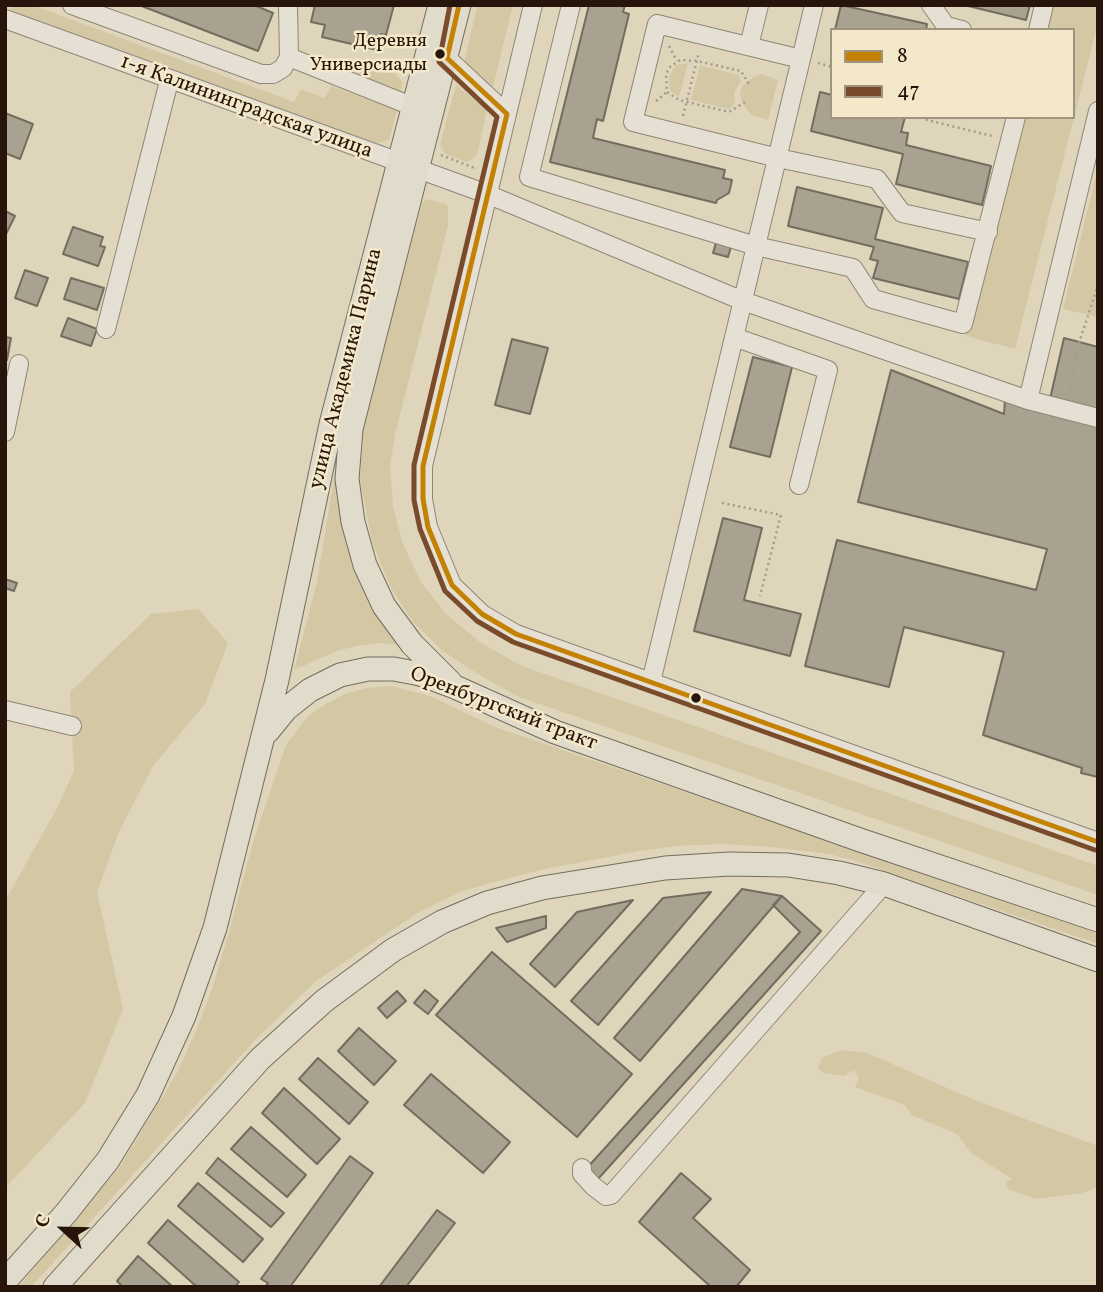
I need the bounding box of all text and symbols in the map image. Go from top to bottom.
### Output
legend [830,28,1075,119]
place label: Деревня Универсиады [310,32,427,76]
text: 8 [897,42,908,71]
marker: Деревня Универсиады [433,47,447,61]
street label: 1-я Калининградская улица [116,51,376,165]
text: 47 [897,77,920,106]
street label: улица Академика Парина [305,246,389,492]
street label: Оренбургский тракт [406,663,600,757]
unlabelled marker [689,691,703,705]
north arrow [28,1194,98,1264]
text: С [29,1211,58,1232]

